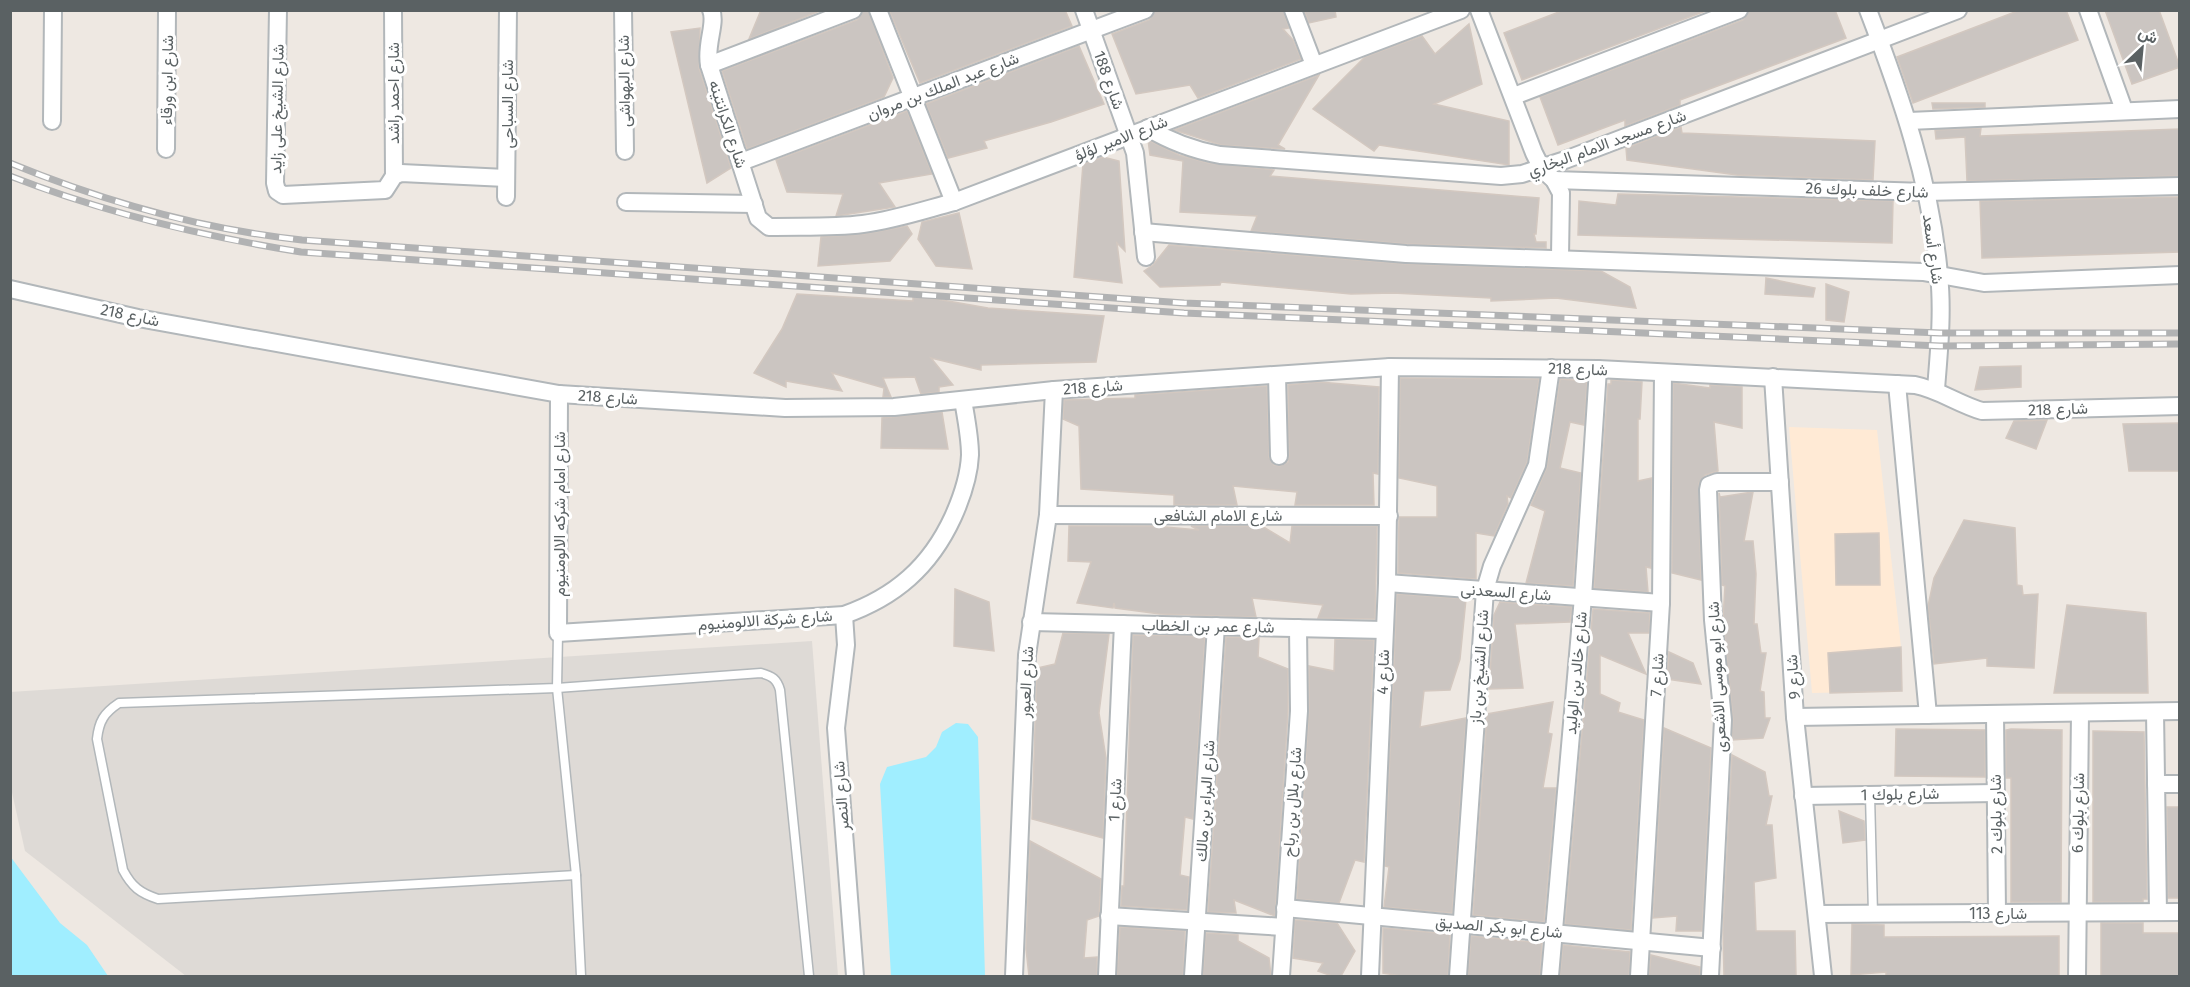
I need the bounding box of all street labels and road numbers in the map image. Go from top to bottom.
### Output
street label: شارع ابن ورقاء [157,35,179,125]
street label: شارع البهواشى [614,35,636,127]
street label: شارع احمد راشد [384,42,405,144]
street label: شارع الشيخ على زايد [266,44,290,174]
street label: شارع عبد الملك بن مروان [864,48,1022,126]
street label: شارع 188 [1088,48,1128,113]
street label: شارع السباحى [498,59,519,149]
street label: شارع الكرانتينه [703,78,751,171]
street label: شارع مسجد الامام البخاري [1525,105,1690,184]
street label: شارع الامير لؤلؤ [1072,112,1171,166]
street label: شارع خلف بلوك 26 [1805,178,1929,204]
street label: شارع أسعد [1917,213,1947,285]
street label: شارع 218 [98,300,161,332]
street label: شارع 218 [1548,358,1608,382]
street label: شارع 218 [1063,375,1124,401]
street label: شارع 218 [577,385,638,411]
street label: شارع 218 [2028,398,2088,422]
street label: شارع امام شركه الالومنيوم [550,431,571,597]
street label: شارع الامام الشافعى [1154,506,1282,527]
street label: شارع السعدنى [1460,579,1552,607]
street label: شارع ابو موسى الاشعرى [1704,601,1732,753]
street label: شارع شركة الالومنيوم [697,606,833,636]
street label: شارع الشيخ بن باز [1465,609,1494,726]
street label: شارع خالد بن الوليد [1561,611,1593,736]
street label: شارع عمر بن الخطاب [1141,615,1275,639]
street label: شارع العبور [1015,646,1039,720]
street label: شارع 4 [1373,649,1395,695]
street label: شارع 7 [1646,653,1670,697]
street label: شارع 9 [1782,654,1806,700]
street label: شارع البراء بن مالك [1191,739,1221,863]
street label: شارع بلال بن رباح [1279,746,1307,858]
street label: شارع النصر [829,760,855,833]
street label: شارع بلوك 6 [2068,773,2090,853]
street label: شارع بلوك 2 [1986,774,2008,854]
street label: شارع 1 [1104,778,1128,822]
street label: شارع بلوك 1 [1861,784,1940,806]
street label: شارع 113 [1969,904,2027,925]
street label: شارع ابو بكر الصديق [1435,912,1563,944]

